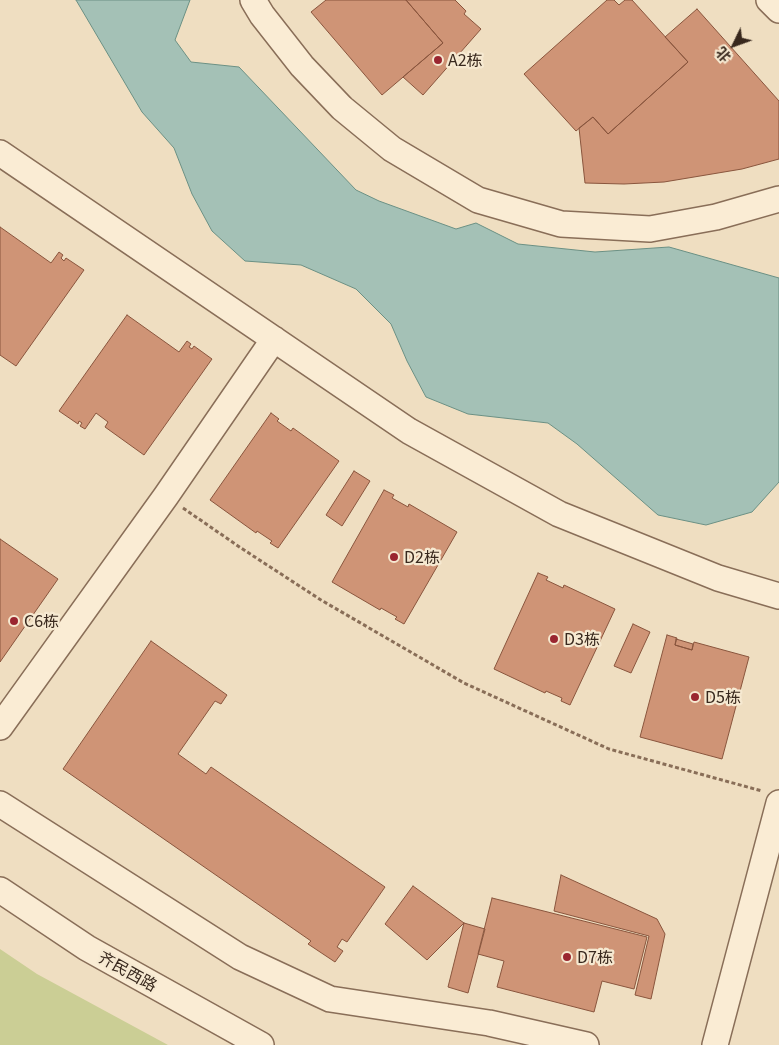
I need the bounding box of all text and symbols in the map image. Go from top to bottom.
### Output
north arrow [709,20,759,70]
text: 北 [711,43,735,67]
place label: A2栋 [448,50,483,70]
marker: A2栋 [432,54,444,66]
place label: D2栋 [404,547,440,567]
marker: D2栋 [388,551,400,563]
place label: C6栋 [24,611,59,631]
marker: C6栋 [8,615,20,627]
place label: D3栋 [564,629,600,649]
marker: D3栋 [548,633,560,645]
place label: D5栋 [705,687,741,707]
marker: D5栋 [689,691,701,703]
street label: 齐民西路 [95,947,161,995]
place label: D7栋 [577,947,613,967]
marker: D7栋 [561,951,573,963]

